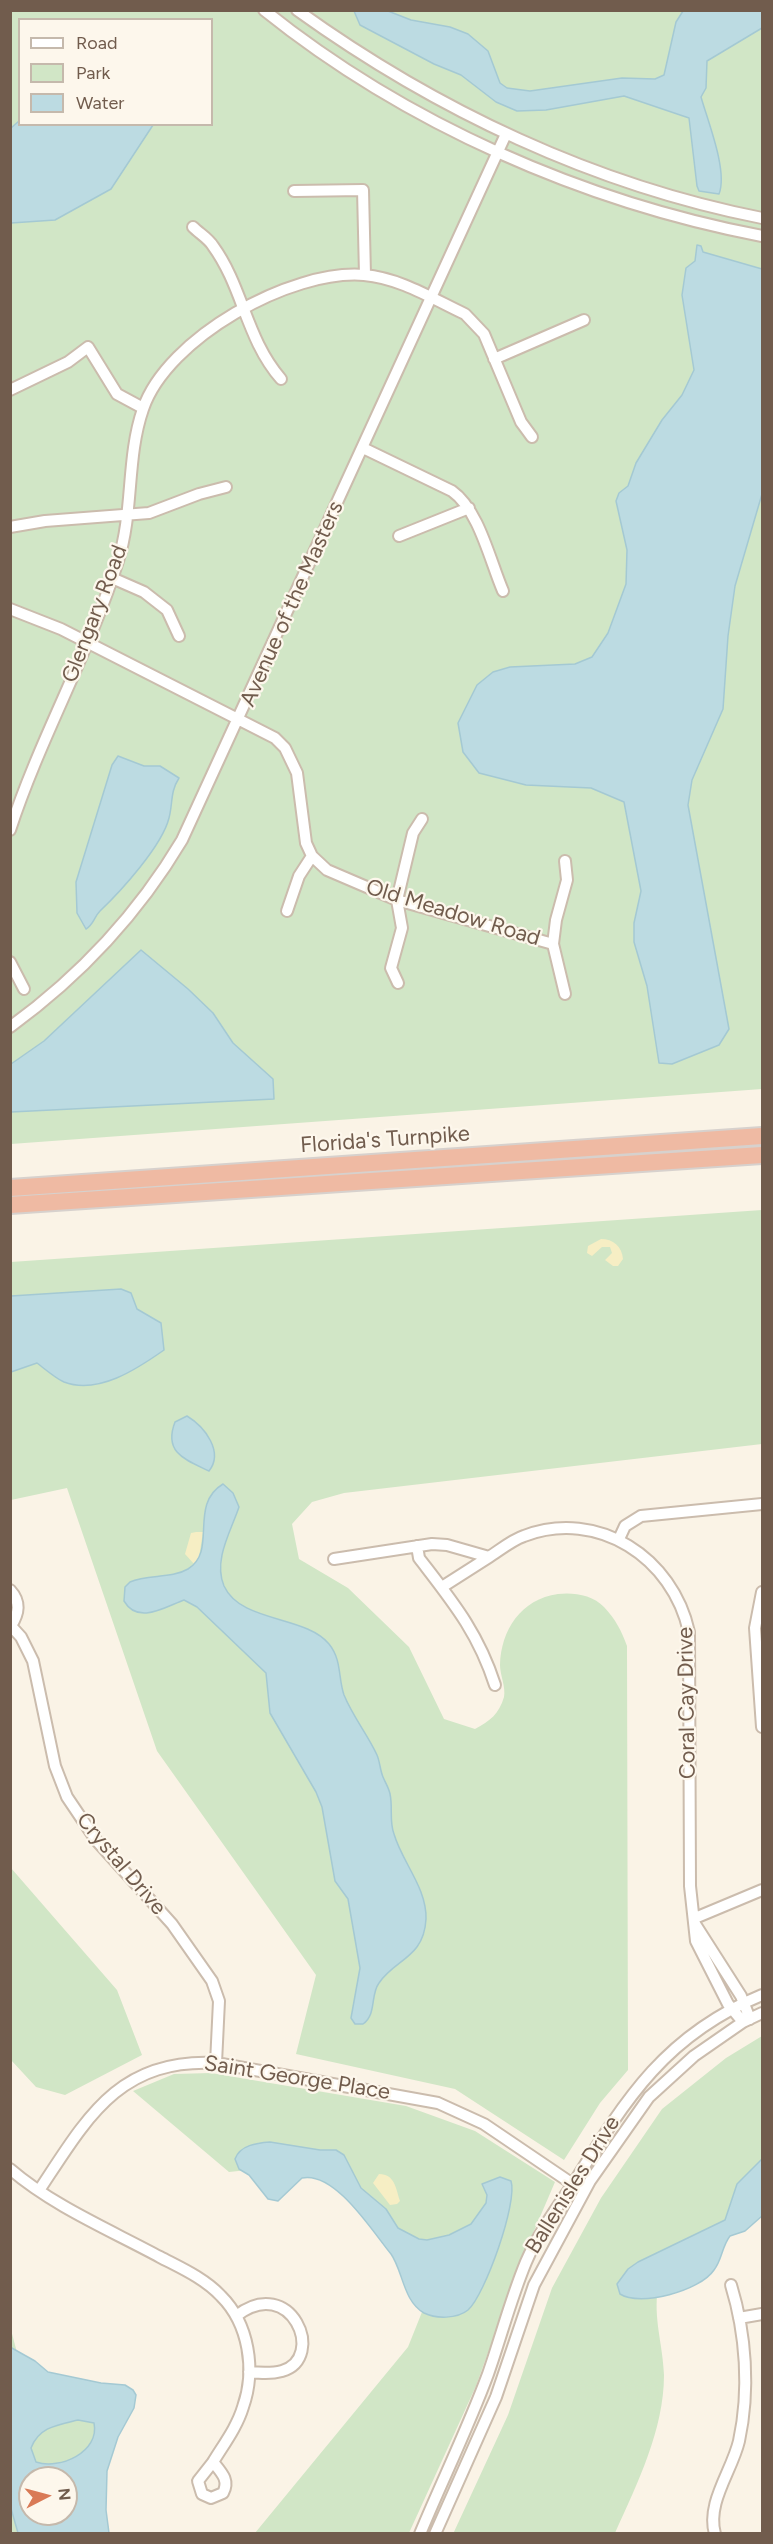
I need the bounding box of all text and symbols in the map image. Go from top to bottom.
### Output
legend [18,18,213,126]
text: Road [76,32,117,54]
text: Park [76,62,110,84]
text: Water [76,92,124,114]
street label: Avenue of the Masters [235,497,349,711]
street label: Glengary Road [57,542,133,686]
street label: Old Meadow Road [363,874,543,952]
street label: Florida's Turnpike [299,1121,471,1159]
street label: Coral Cay Drive [672,1627,702,1779]
street label: Crystal Drive [70,1807,172,1921]
street label: Saint George Place [202,2050,392,2106]
street label: Ballenisles Drive [520,2111,626,2259]
north arrow [18,2466,78,2526]
text: N [54,2487,75,2501]

